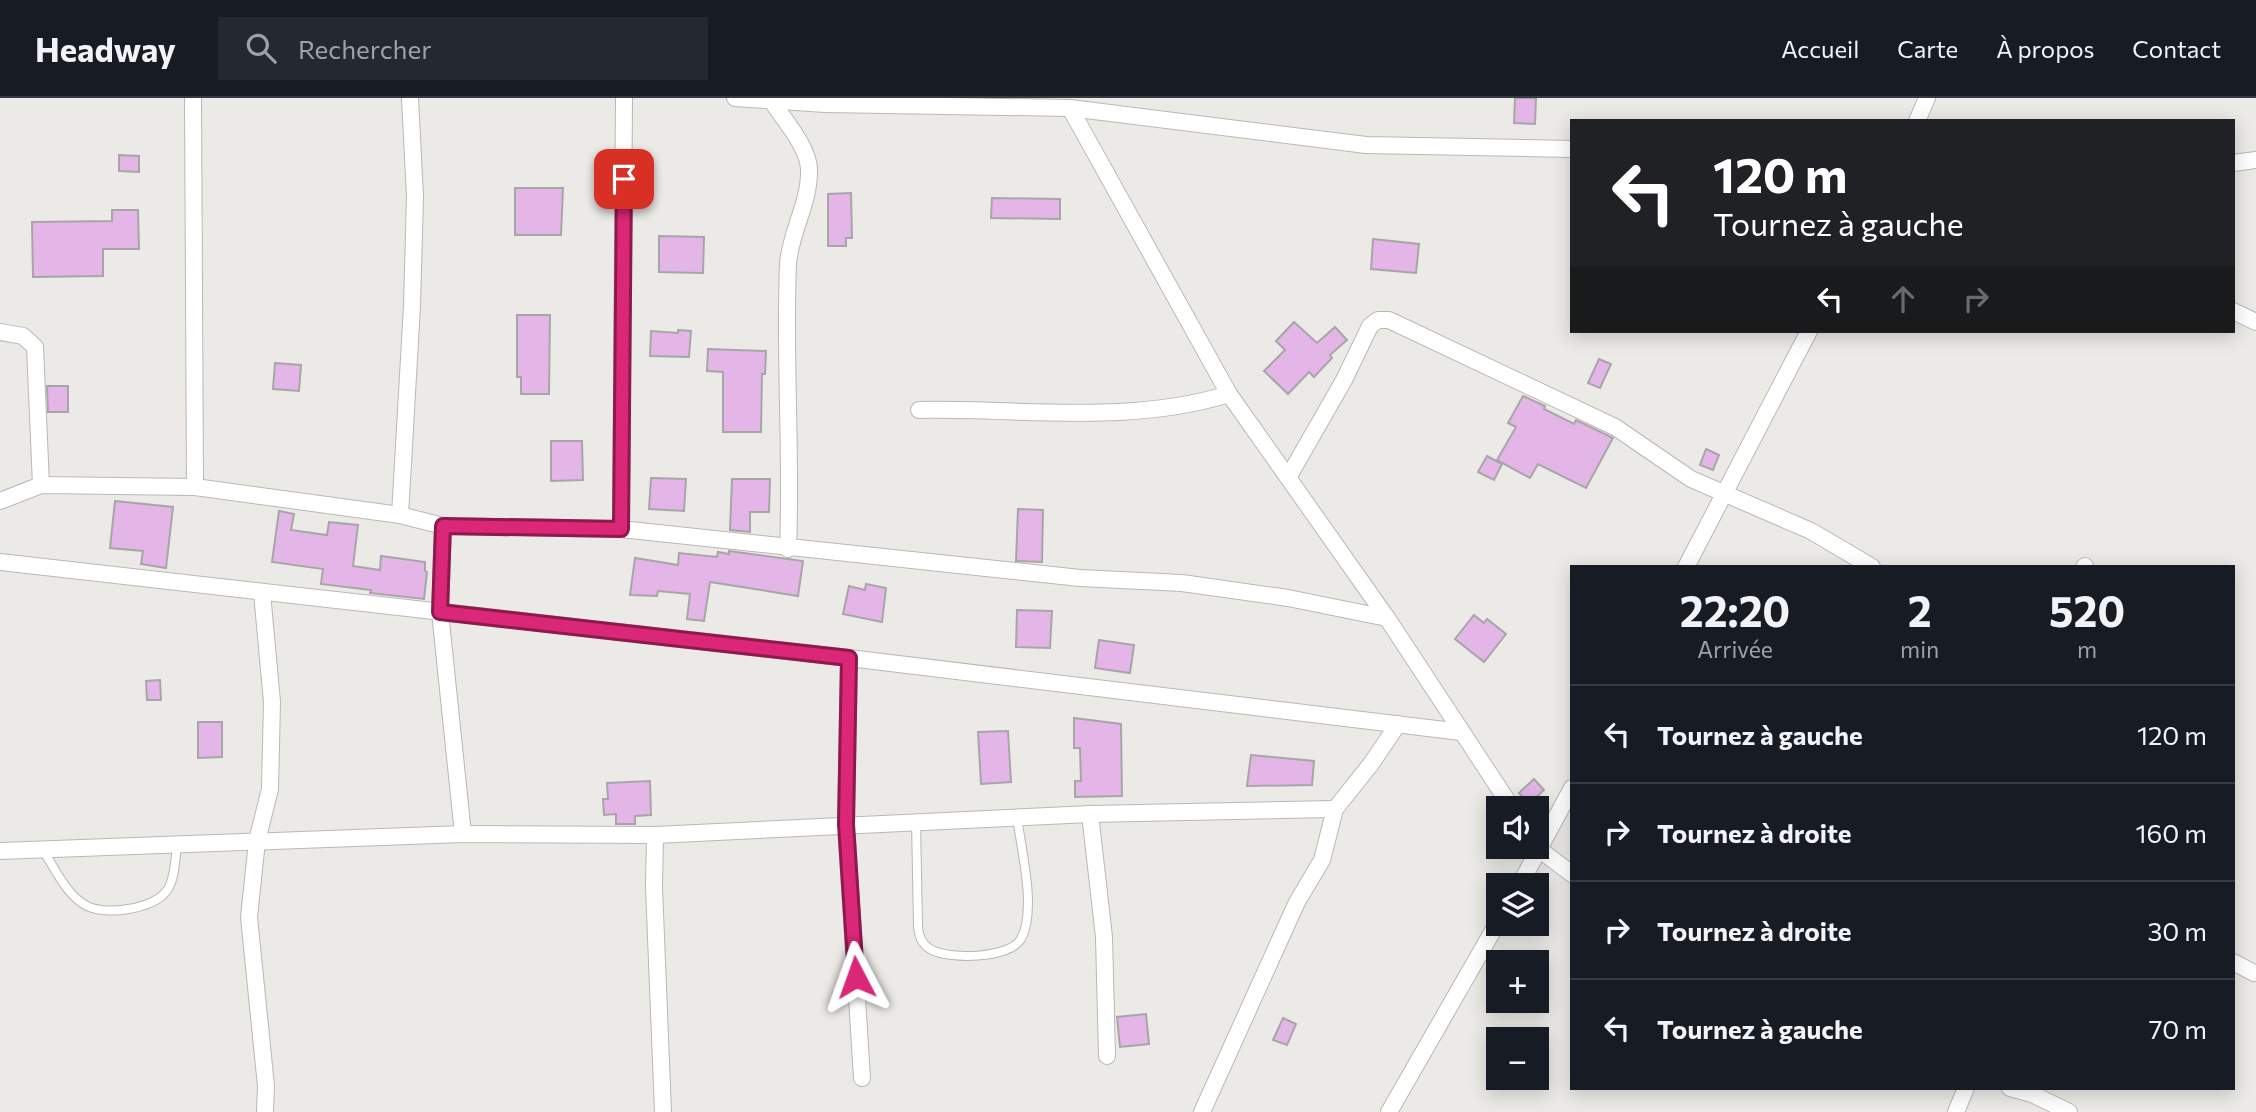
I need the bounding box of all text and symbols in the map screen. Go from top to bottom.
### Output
search box [218,17,708,80]
text: Headway [35,28,176,69]
icon: search [242,29,280,67]
text: Rechercher [298,33,432,64]
text: Accueil [1781,34,1859,63]
text: Carte [1897,34,1958,63]
text: À propos [1996,34,2094,63]
text: Contact [2132,34,2221,63]
text: 120 m [1713,143,1847,203]
icon: left [1598,147,1689,238]
pin [594,149,654,209]
icon: arrive [605,160,643,198]
text: Tournez à gauche [1713,203,1964,243]
icon: left [1811,280,1849,318]
icon: ahead [1884,280,1922,318]
icon: right [1957,280,1995,318]
text: 22:20 [1680,584,1790,636]
text: 2 [1908,584,1932,636]
text: 520 [2049,584,2125,636]
text: Arrivée [1697,635,1773,663]
text: min [1900,635,1939,663]
text: m [2077,635,2097,663]
icon: left [1598,715,1636,753]
text: Tournez à gauche [1657,719,1863,750]
text: 120 m [2137,719,2207,750]
map controls [1486,796,1549,1090]
button: sound [1486,796,1549,859]
icon: right [1598,813,1636,851]
text: Tournez à droite [1657,817,1852,848]
text: 160 m [2135,817,2207,848]
button: layers [1486,873,1549,936]
icon: right [1598,911,1636,949]
text: Tournez à droite [1657,915,1852,946]
text: 30 m [2148,915,2207,946]
position arrow [819,940,893,1014]
button: + [1486,950,1549,1013]
icon: left [1598,1009,1636,1047]
text: Tournez à gauche [1657,1013,1863,1044]
text: 70 m [2149,1013,2207,1044]
button: − [1486,1027,1549,1090]

